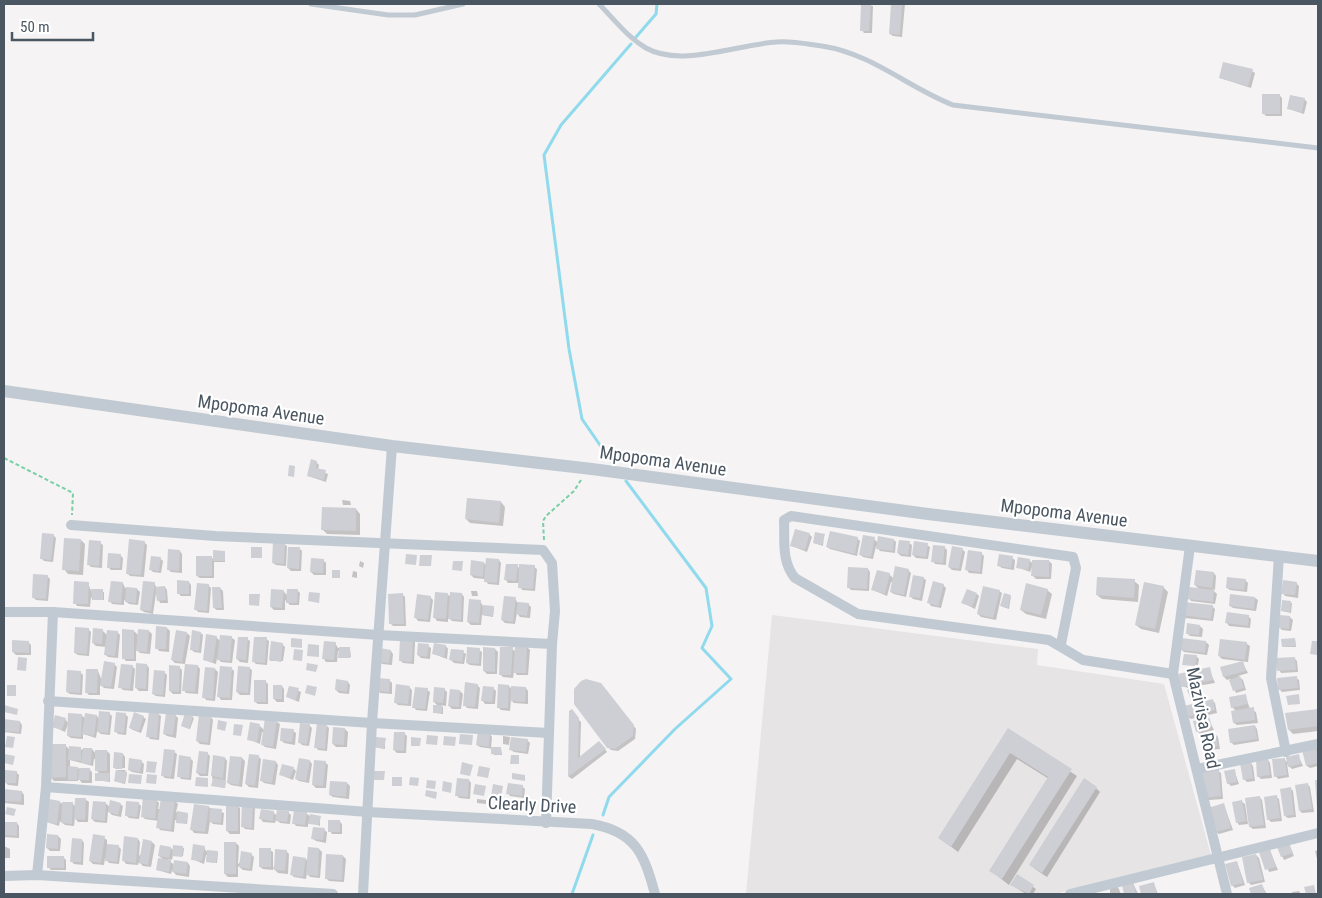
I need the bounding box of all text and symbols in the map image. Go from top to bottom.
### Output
scale bar [12,10,94,42]
text: 50 m [20,18,50,36]
street label: Mpopoma Avenue [196,390,326,429]
street label: Mpopoma Avenue [598,441,728,480]
street label: Mpopoma Avenue [999,494,1129,531]
street label: Mazivisa Road [1182,665,1224,771]
street label: Clearly Drive [487,792,577,817]

